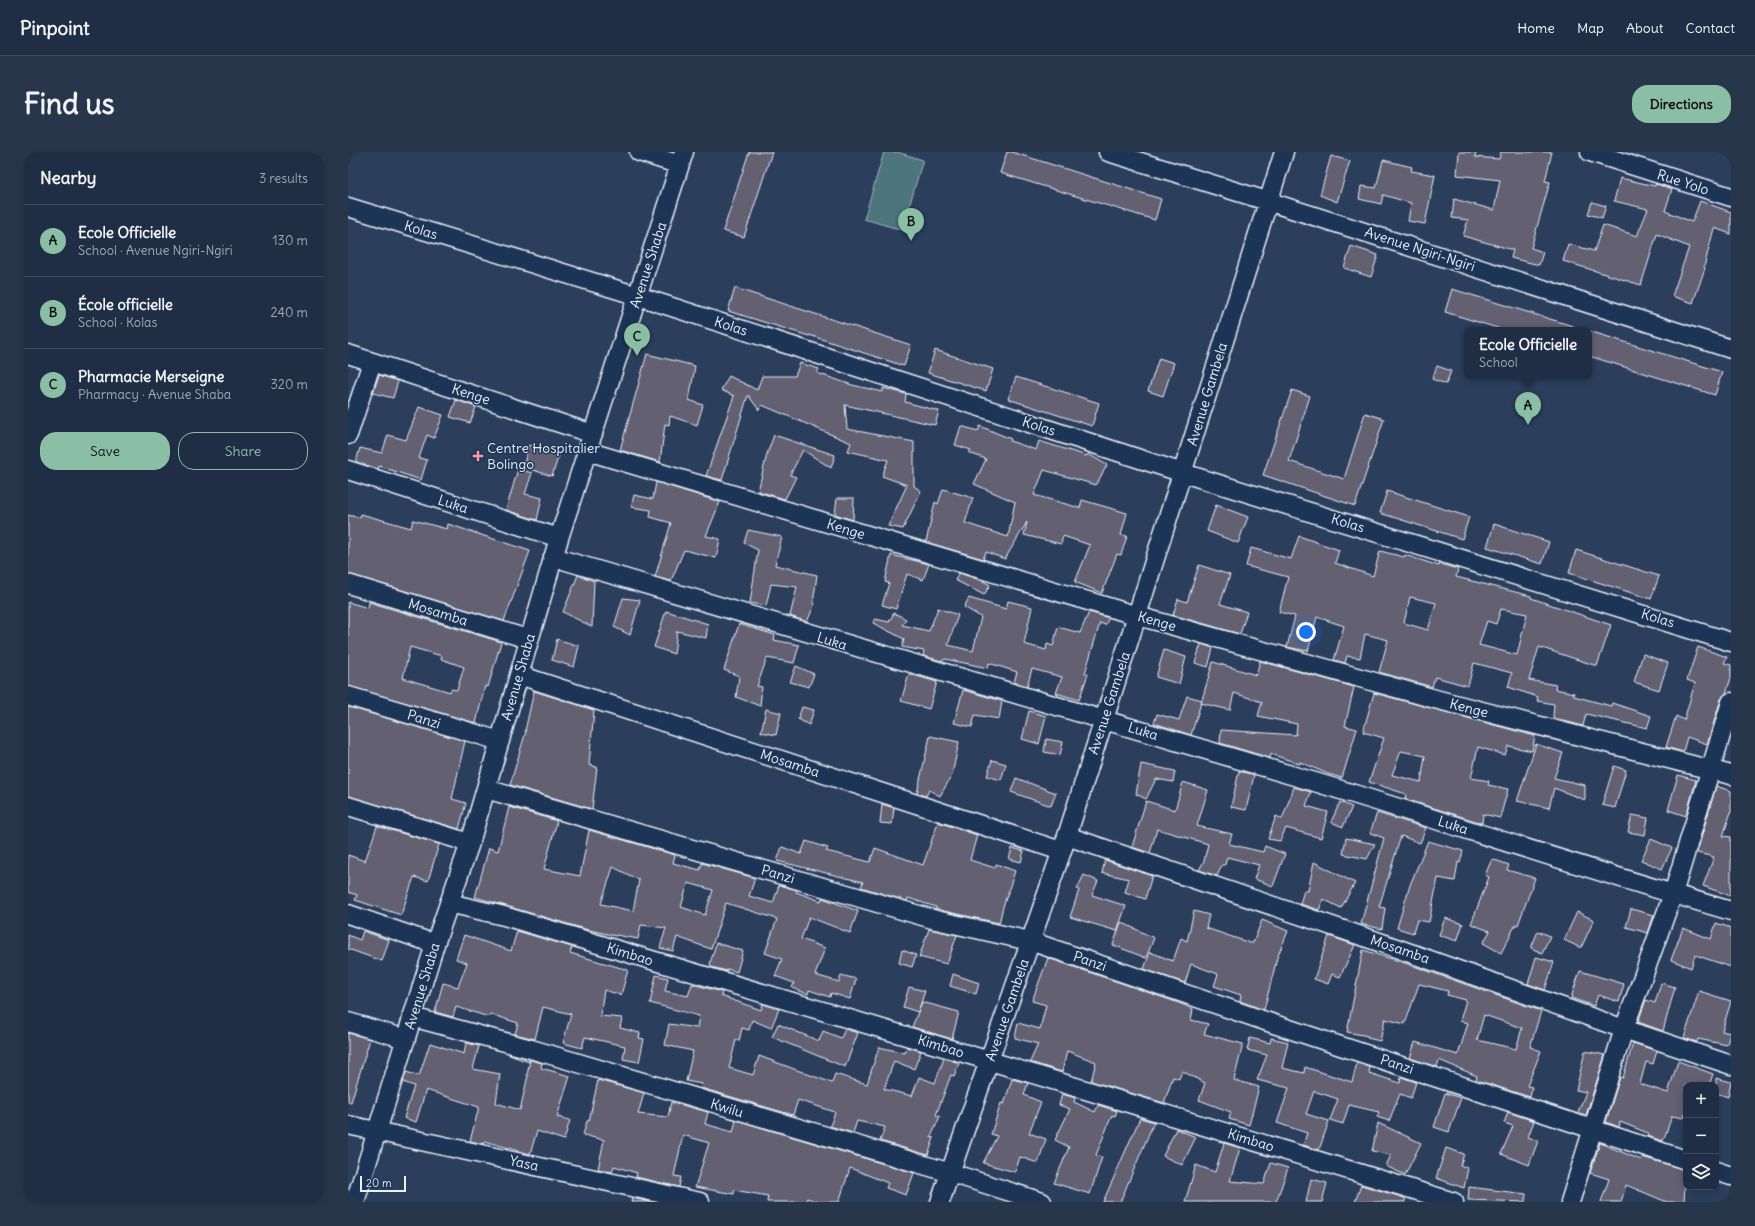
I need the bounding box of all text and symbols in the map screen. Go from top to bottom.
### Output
text: Pinpoint [20,16,90,40]
text: Home [1517,19,1555,37]
text: Map [1577,19,1604,37]
text: About [1626,19,1664,37]
text: Contact [1686,19,1735,37]
button: Directions [1632,85,1731,123]
text: Find us [24,86,115,122]
street label: Rue Yolo [1655,165,1711,199]
text: Nearby [40,167,96,189]
text: 3 results [259,170,308,187]
pin: B [898,208,924,241]
street label: Kolas [402,216,440,244]
street label: Avenue Shaba [626,219,670,311]
text: Ecole Officielle [78,223,176,242]
street label: Avenue Ngiri-Ngiri [1363,223,1477,275]
text: A [49,232,57,249]
text: 130 m [272,232,308,249]
text: School · Avenue Ngiri-Ngiri [78,242,233,259]
text: École officielle [78,295,173,314]
text: B [49,304,57,321]
text: 240 m [271,304,308,321]
street label: Kolas [712,312,750,340]
text: School · Kolas [78,314,157,331]
pin: C [624,323,650,356]
popup [1464,327,1592,379]
text: Ecole Officielle [1479,335,1577,354]
street label: Avenue Gambela [1183,340,1231,448]
text: School [1479,354,1518,371]
text: Pharmacie Merseigne [78,367,224,386]
text: C [49,376,57,393]
text: 320 m [270,376,308,393]
street label: Kenge [450,379,492,409]
text: Pharmacy · Avenue Shaba [78,386,231,403]
pin: A [1515,392,1541,425]
street label: Kolas [1020,412,1058,440]
button: Save [40,432,170,470]
button: Share [178,432,308,470]
place label: Centre Hospitalier Bolingo [487,439,600,473]
marker: Centre Hospitalier Bolingo [472,450,484,462]
street label: Luka [436,491,470,517]
street label: Kolas [1329,509,1367,537]
street label: Kenge [825,515,867,543]
street label: Mosamba [406,594,470,630]
street label: Kolas [1639,604,1677,632]
street label: Kenge [1136,607,1178,635]
your location [1296,622,1316,642]
street label: Luka [815,628,849,654]
street label: Avenue Shaba [497,631,539,723]
street label: Avenue Gambela [1084,649,1134,757]
street label: Kenge [1448,695,1490,721]
street label: Panzi [405,705,443,733]
street label: Luka [1126,718,1160,744]
street label: Mosamba [758,745,822,781]
street label: Luka [1436,812,1470,838]
street label: Panzi [759,861,797,887]
street label: Mosamba [1368,930,1432,968]
street label: Kimbao [605,938,656,970]
street label: Avenue Shaba [400,940,444,1032]
street label: Panzi [1071,947,1109,975]
street label: Avenue Gambela [981,956,1033,1064]
street label: Kimbao [916,1030,967,1062]
street label: Panzi [1378,1050,1416,1078]
map controls [1683,1082,1719,1190]
button: + [1683,1082,1719,1118]
street label: Kwilu [708,1094,746,1122]
button: − [1683,1118,1719,1154]
street label: Kimbao [1226,1124,1277,1156]
street label: Yasa [508,1151,540,1175]
button: layers [1683,1154,1719,1190]
scale bar [360,1174,406,1193]
text: 20 m [366,1176,392,1190]

